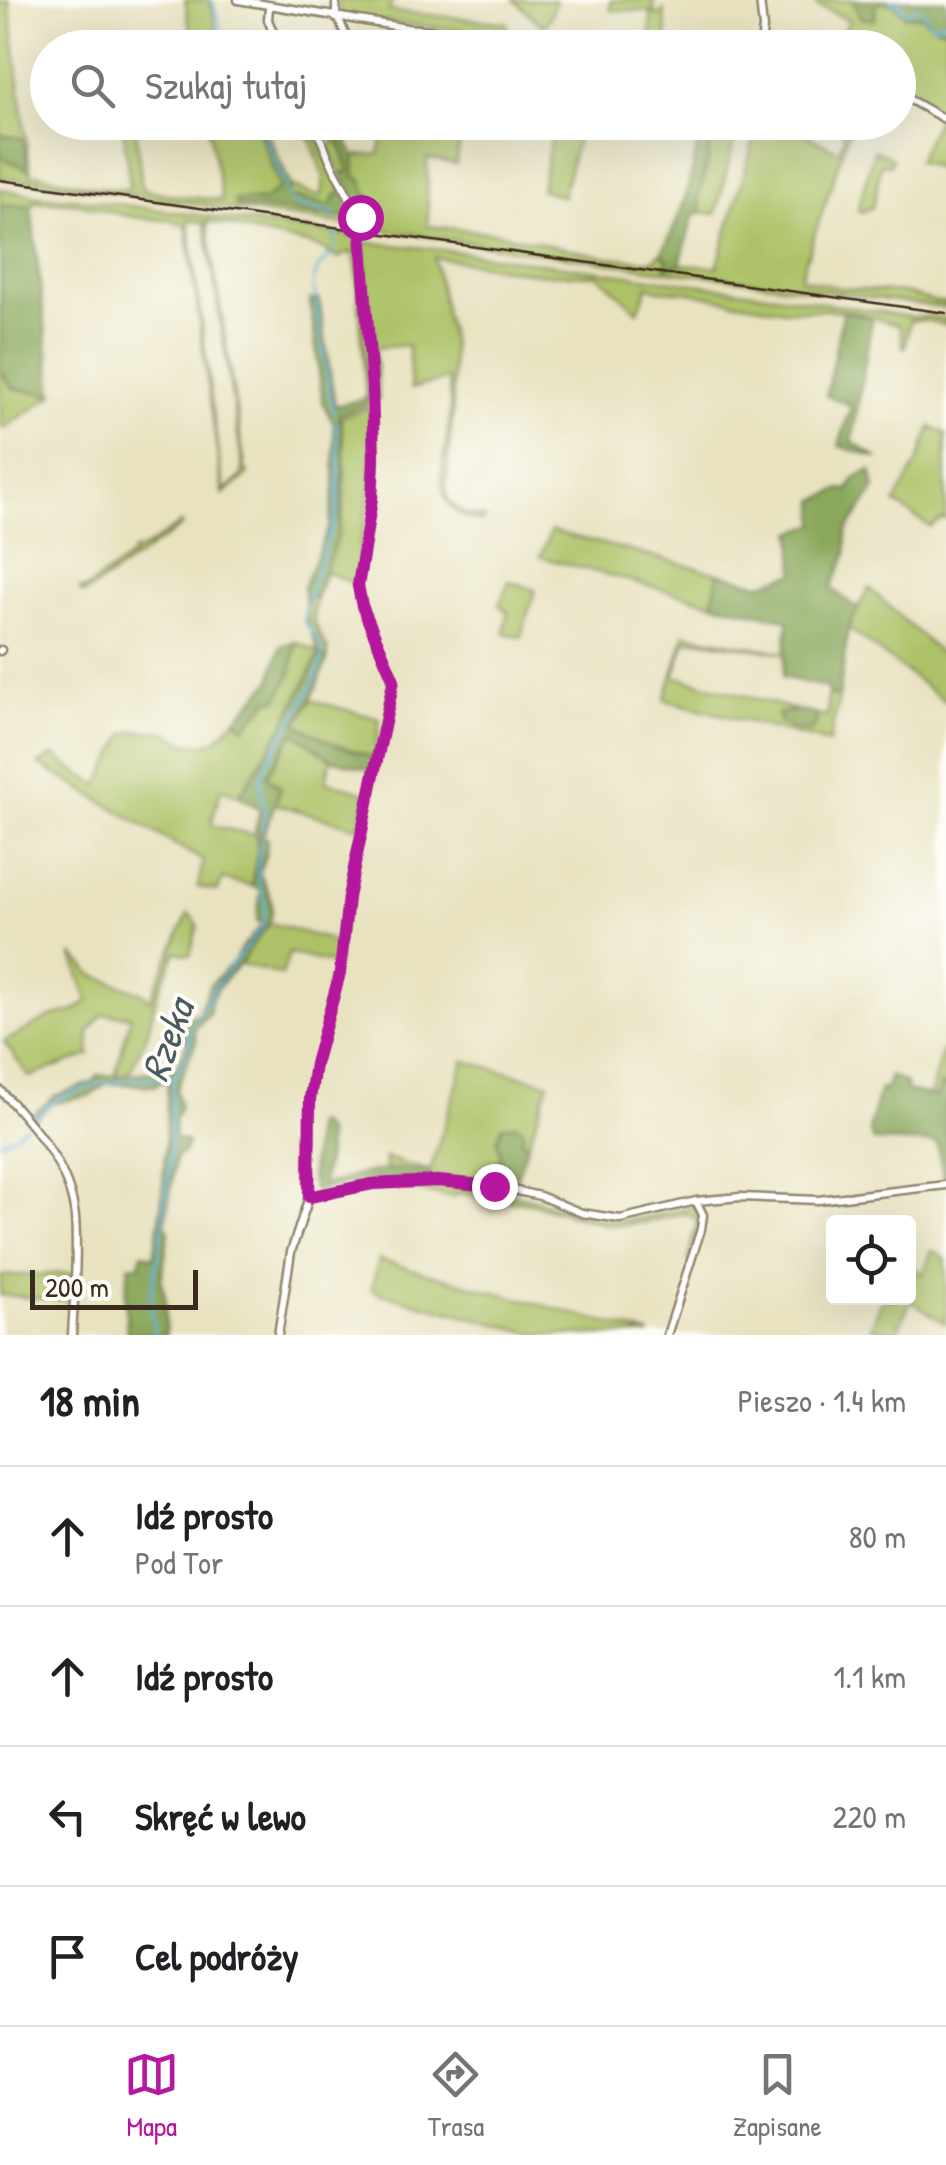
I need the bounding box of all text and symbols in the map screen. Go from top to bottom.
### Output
search box [30,30,916,140]
icon: search [65,58,120,113]
text: Szukaj tutaj [145,59,307,111]
route start [338,195,384,241]
water label: Rzeka [126,987,207,1088]
route end [472,1164,518,1210]
map controls [826,1215,916,1305]
button: locate [826,1215,916,1305]
scale bar [30,1265,198,1310]
text: 200 m [45,1268,109,1306]
text: 18 min [40,1372,140,1429]
text: Pieszo · 1.4 km [738,1379,906,1422]
text: Idź prosto [135,1489,273,1541]
icon: ahead [40,1509,95,1564]
text: 80 m [849,1515,906,1558]
text: Pod Tor [135,1541,223,1584]
icon: ahead [40,1649,95,1704]
text: Idź prosto [135,1650,273,1702]
text: 1.1 km [834,1655,906,1698]
icon: left [40,1789,95,1844]
text: Skręć w lewo [135,1790,306,1842]
text: 220 m [833,1795,906,1838]
icon: arrive [40,1929,95,1984]
text: Cel podróży [135,1930,298,1982]
tab: Mapa [124,2047,179,2145]
tab: Trasa [428,2047,484,2145]
tab: Zapisane [733,2047,822,2145]

